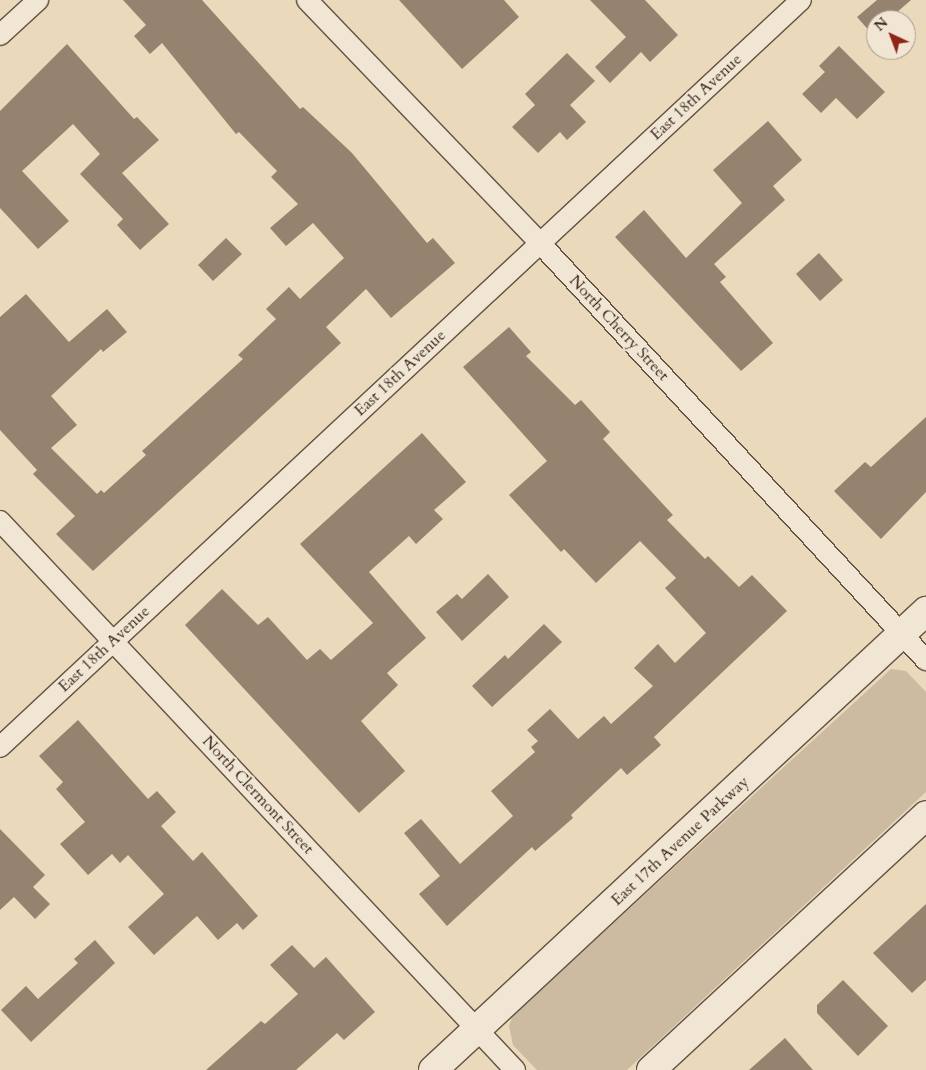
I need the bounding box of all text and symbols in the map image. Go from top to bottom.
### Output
north arrow [866,10,916,60]
text: N [870,13,892,35]
street label: East 18th Avenue [646,50,746,144]
street label: North Cherry Street [565,271,673,385]
street label: East 18th Avenue [350,326,450,420]
street label: East 18th Avenue [54,602,154,696]
street label: North Clermont Street [198,732,318,858]
street label: East 17th Avenue Parkway [607,772,753,910]

